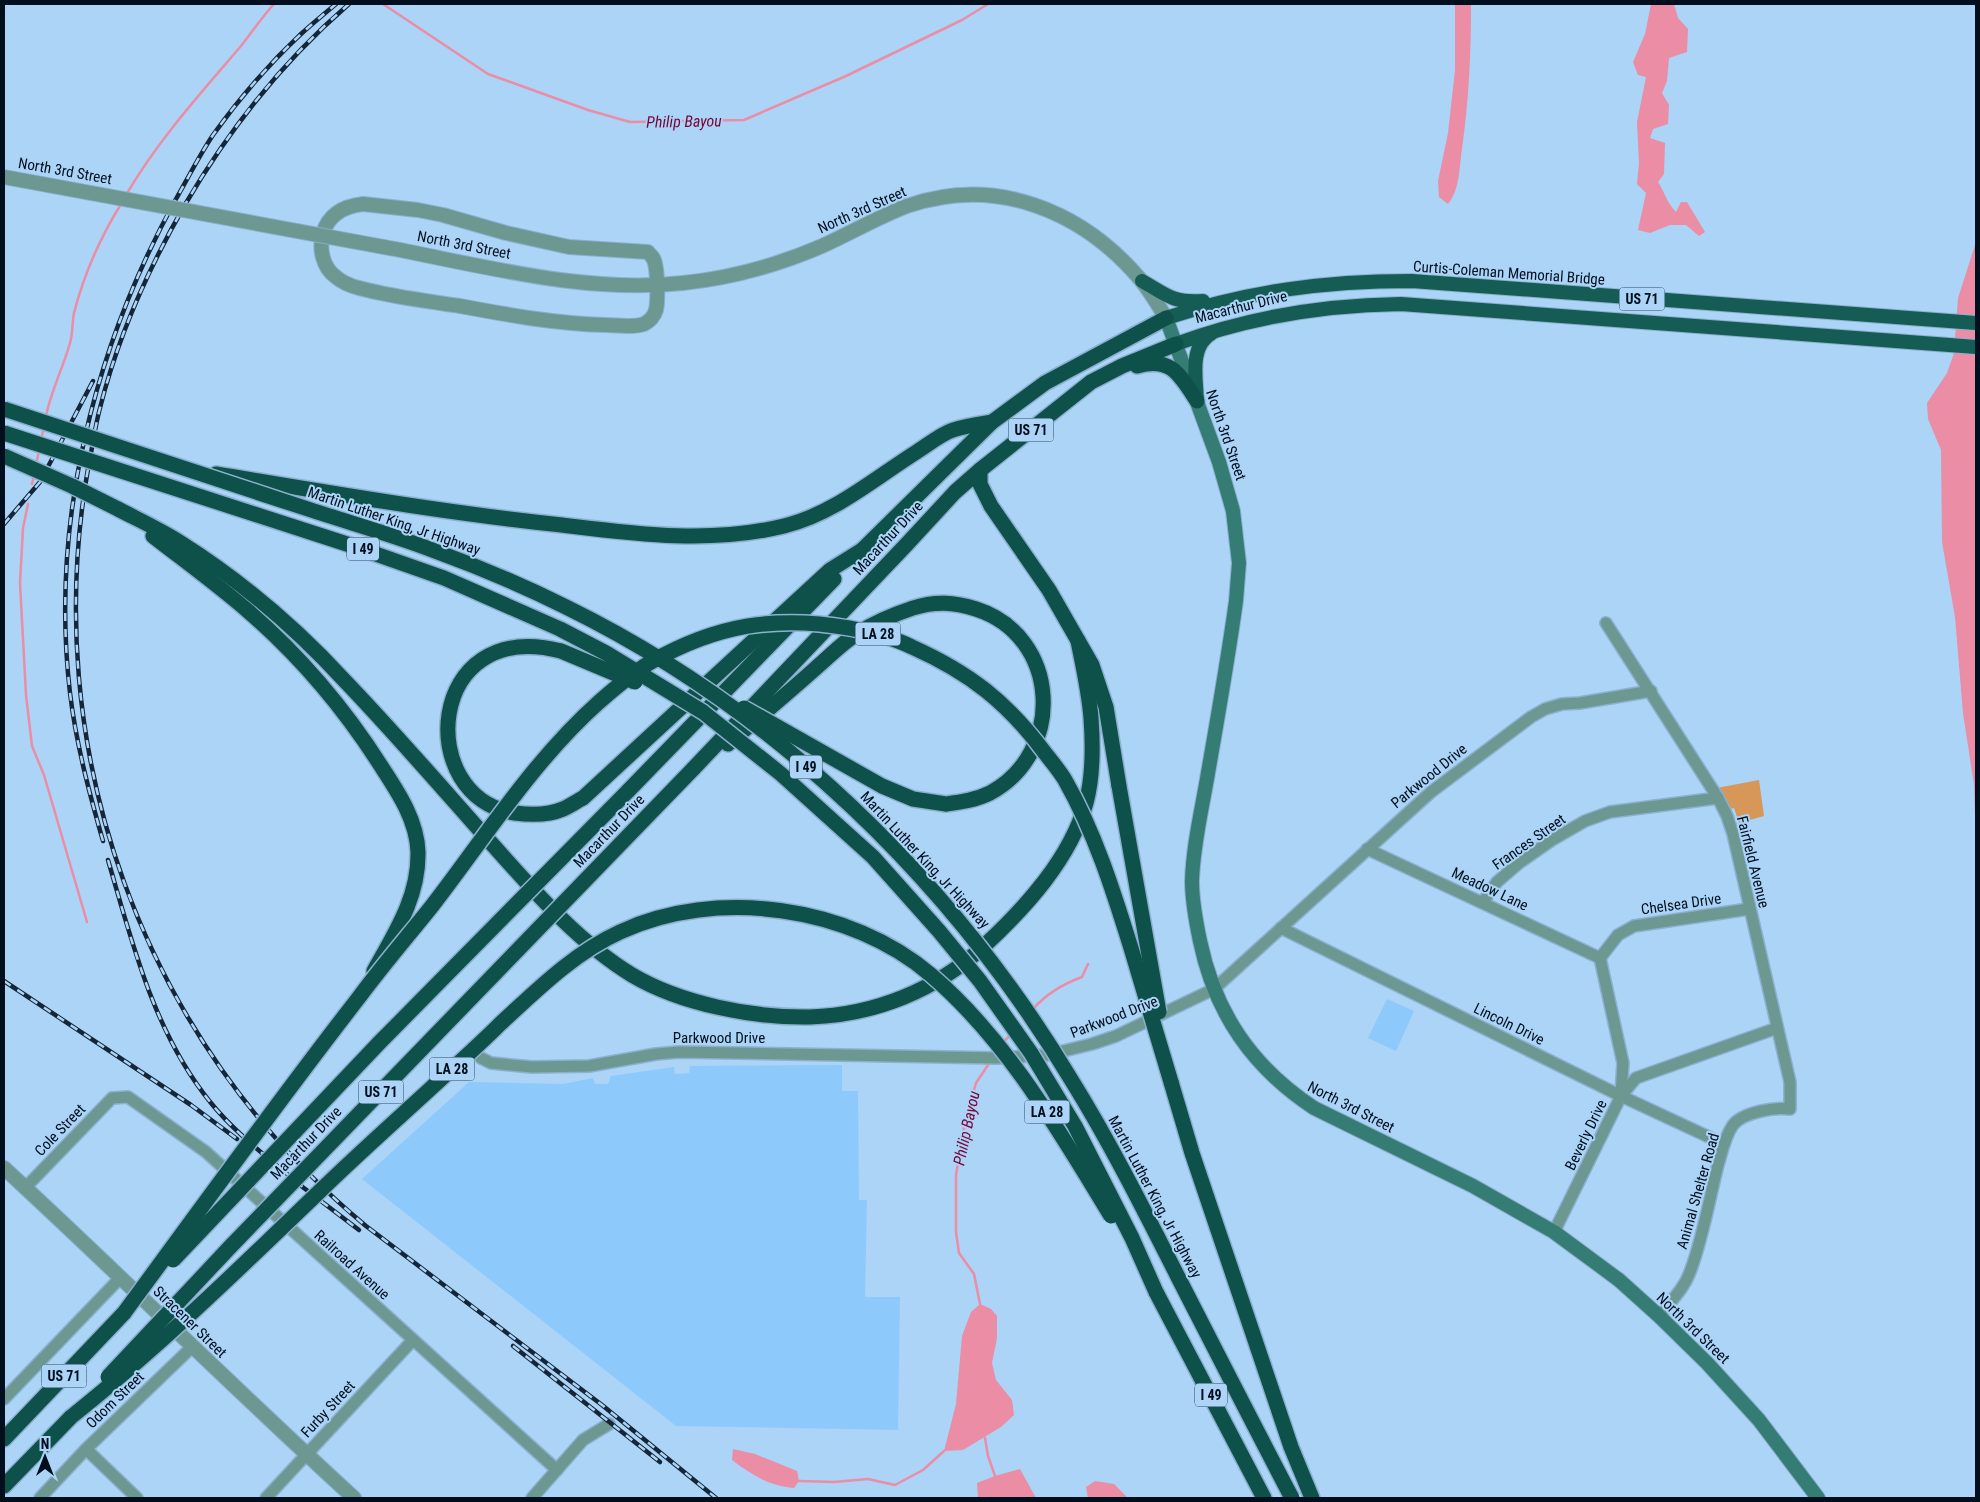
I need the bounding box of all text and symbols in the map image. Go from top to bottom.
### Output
water label: Philip Bayou [646,111,722,132]
street label: North 3rd Street [17,154,113,188]
street label: North 3rd Street [815,183,909,237]
street label: North 3rd Street [416,227,512,263]
street label: Curtis-Coleman Memorial Bridge [1413,257,1605,289]
street label: Macarthur Drive [1193,287,1289,327]
road number: US 71 [1620,288,1664,310]
street label: North 3rd Street [1202,387,1250,483]
road number: US 71 [1008,418,1054,442]
street label: Martin Luther King, Jr Highway [305,483,483,559]
street label: Macarthur Drive [849,497,927,579]
road number: I 49 [347,538,379,560]
road number: LA 28 [856,622,900,646]
street label: Parkwood Drive [1387,740,1471,812]
road number: I 49 [790,756,822,779]
street label: Martin Luther King, Jr Highway [857,788,993,932]
street label: Macarthur Drive [570,791,648,871]
street label: Frances Street [1489,810,1569,874]
street label: Fairfield Avenue [1733,814,1773,910]
street label: Meadow Lane [1449,863,1531,915]
street label: Chelsea Drive [1640,889,1722,919]
street label: Parkwood Drive [1068,992,1160,1042]
street label: Lincoln Drive [1471,999,1547,1049]
street label: Parkwood Drive [673,1029,765,1047]
road number: LA 28 [430,1058,474,1080]
street label: North 3rd Street [1305,1077,1397,1137]
road number: US 71 [358,1080,404,1104]
water label: Philip Bayou [949,1089,984,1167]
street label: Beverly Drive [1561,1097,1611,1173]
street label: Cole Street [31,1100,89,1160]
road number: LA 28 [1024,1100,1070,1124]
street label: Macarthur Drive [267,1103,345,1183]
street label: Martin Luther King, Jr Highway [1105,1113,1205,1281]
street label: Animal Shelter Road [1673,1131,1723,1251]
street label: Railroad Avenue [311,1226,393,1304]
street label: Stracener Street [150,1282,230,1362]
street label: North 3rd Street [1653,1289,1733,1367]
road number: US 71 [42,1364,86,1388]
street label: Odom Street [82,1368,148,1432]
street label: Furby Street [297,1377,359,1441]
road number: I 49 [1195,1384,1227,1406]
north arrow [20,1432,70,1482]
text: N [41,1436,49,1452]

